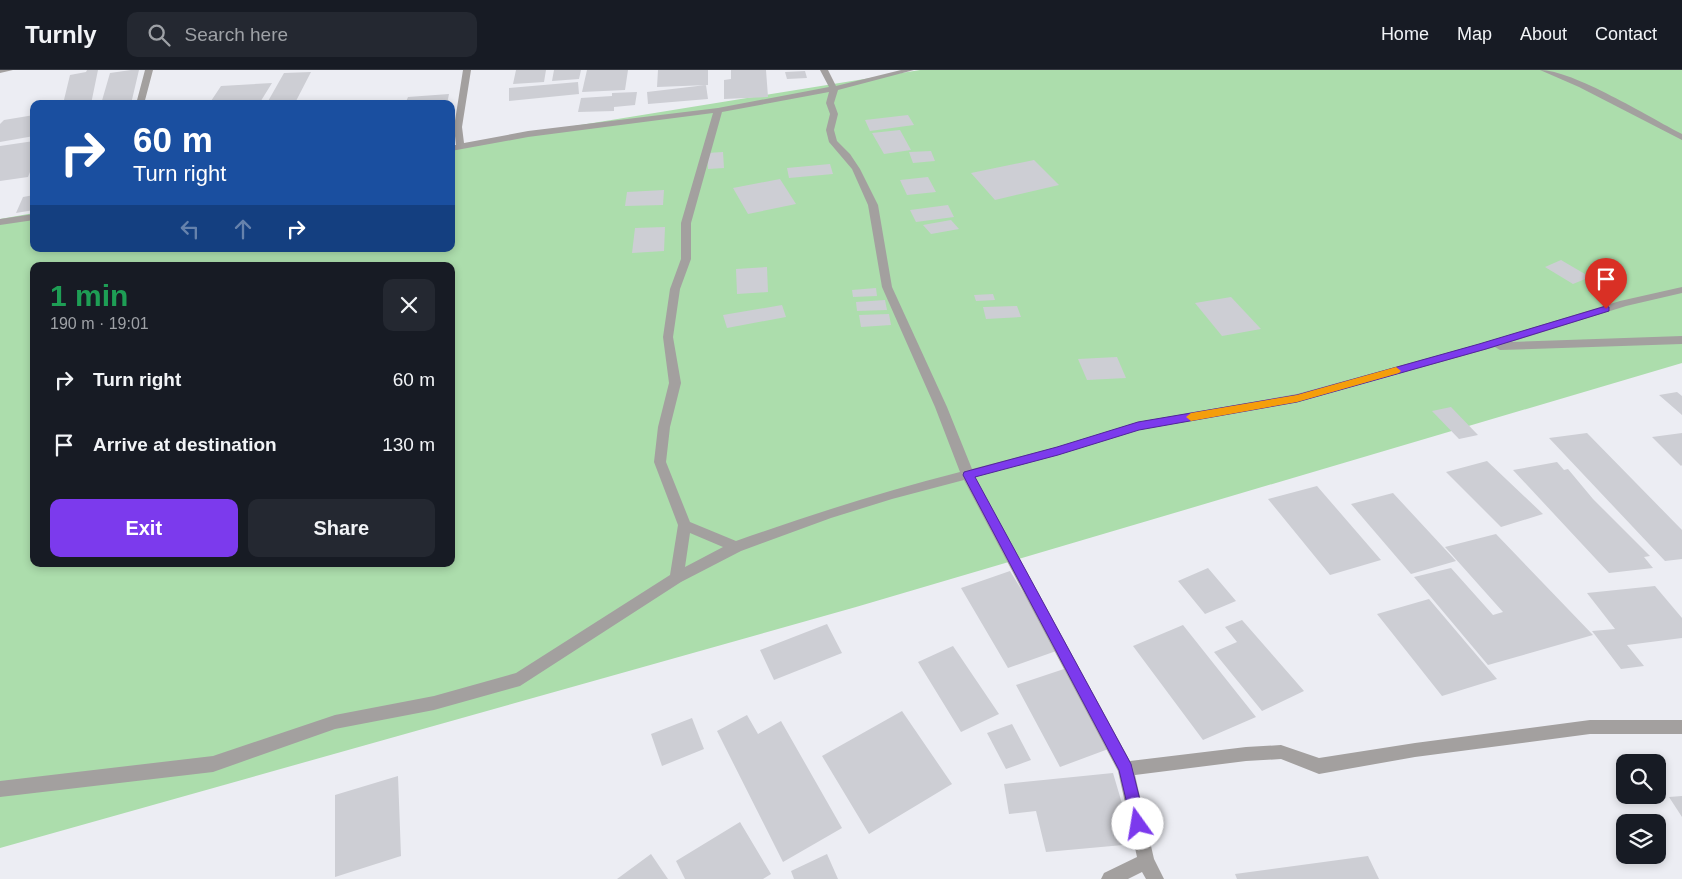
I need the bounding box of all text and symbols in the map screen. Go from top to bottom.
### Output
search box [127,12,477,57]
text: Turnly [25,21,97,48]
icon: search [145,21,173,49]
text: Search here [185,24,288,45]
text: Home [1381,24,1429,44]
text: Map [1457,24,1492,44]
text: About [1520,24,1567,44]
text: Contact [1595,24,1657,44]
icon: right [50,120,115,185]
text: 60 m [133,120,213,159]
text: Turn right [133,161,226,186]
icon: left [176,215,204,243]
icon: ahead [229,215,257,243]
icon: right [282,215,310,243]
pin [1585,258,1627,309]
icon: arrive [1592,265,1620,293]
text: 1 min [50,279,128,312]
button: close [383,279,435,331]
text: 190 m · 19:01 [50,315,149,332]
icon: right [50,366,78,394]
text: Turn right [93,369,181,390]
text: 60 m [393,369,435,390]
icon: arrive [50,431,78,459]
text: Arrive at destination [93,434,277,455]
text: 130 m [382,434,435,455]
button: Exit [50,499,238,557]
button: Share [248,499,435,557]
map controls [1616,754,1666,864]
button: search [1616,754,1666,804]
position arrow [1111,797,1163,849]
button: layers [1616,814,1666,864]

